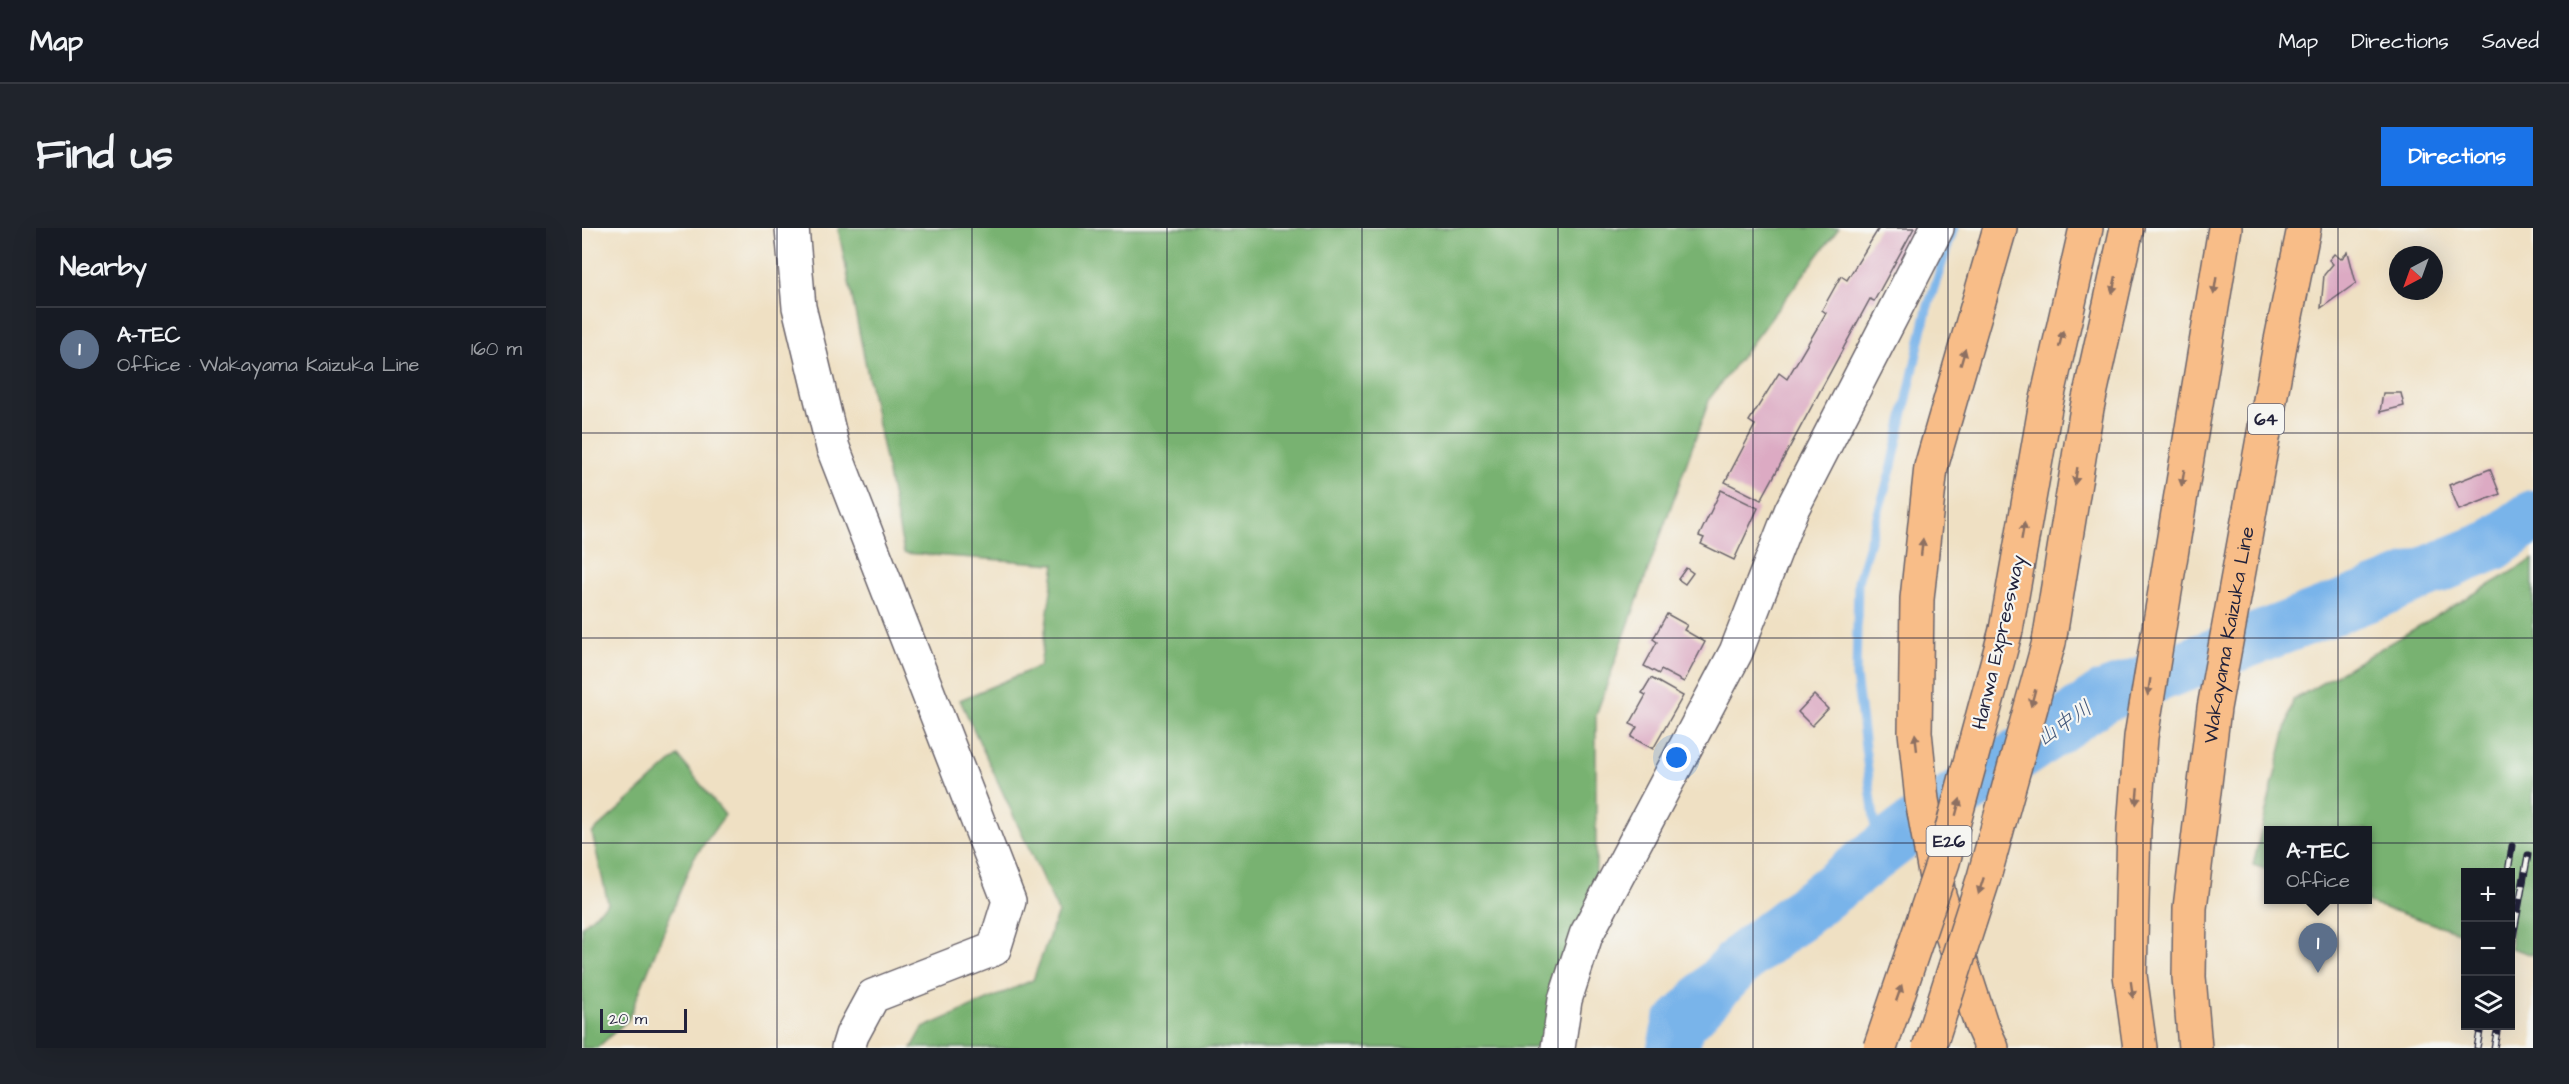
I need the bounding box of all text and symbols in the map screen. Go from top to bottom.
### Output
text: Map [30,22,83,61]
text: Map [2278,27,2318,56]
text: Directions [2351,27,2449,56]
text: Saved [2482,27,2539,56]
text: Find us [36,127,173,185]
button: Directions [2381,127,2533,186]
north arrow [2389,246,2443,300]
text: Nearby [60,249,147,285]
one-way arrow [2109,276,2118,295]
one-way arrow [2210,276,2219,295]
text: A-TEC [117,320,180,351]
one-way arrow [2056,330,2066,349]
text: 1 [78,335,81,363]
text: 160 m [471,335,522,363]
one-way arrow [1959,348,1968,366]
text: Office · Wakayama Kaizuka Line [117,351,419,379]
road number: 64 [2248,404,2284,434]
one-way arrow [2071,467,2080,486]
one-way arrow [2178,469,2187,488]
one-way arrow [2019,521,2028,540]
street label: Wakayama Kaizuka Line [2197,524,2262,745]
one-way arrow [1918,537,1927,556]
street label: Hanwa Expressway [1965,552,2034,732]
one-way arrow [2145,678,2154,697]
one-way arrow [2028,689,2038,707]
water label: 山中川 [2030,693,2098,753]
one-way arrow [1911,732,1921,751]
your location [1662,743,1691,772]
one-way arrow [2132,786,2141,805]
one-way arrow [1954,798,1963,816]
road number: E26 [1926,826,1972,856]
popup [2264,826,2372,904]
text: A-TEC [2286,836,2349,867]
text: Office [2286,867,2350,895]
map controls [2461,868,2515,1030]
button: + [2461,868,2515,922]
one-way arrow [1976,877,1986,895]
button: − [2461,922,2515,976]
pin: 1 [2298,924,2338,973]
button: layers [2461,976,2515,1030]
one-way arrow [2127,981,2136,1000]
one-way arrow [1895,984,1904,1002]
scale bar [600,1006,687,1034]
text: 20 m [609,1008,647,1030]

